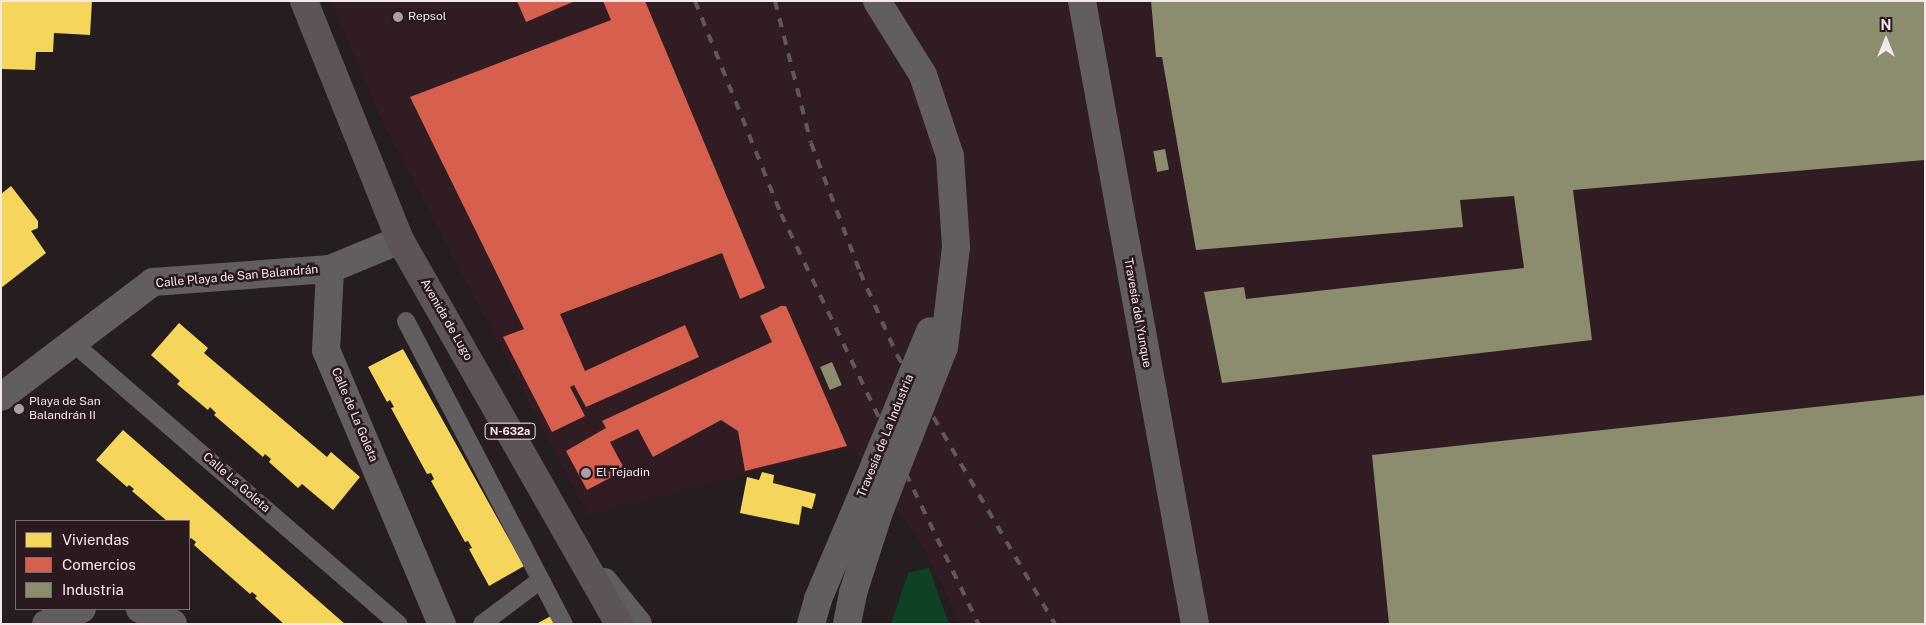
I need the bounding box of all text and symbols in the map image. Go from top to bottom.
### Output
place label: Repsol [408,10,446,24]
marker: Repsol [392,11,404,23]
north arrow [1861,15,1911,65]
text: N [1881,17,1891,33]
street label: Travesía del Yunque [1120,257,1154,369]
street label: Calle Playa de San Balandrán [155,263,319,291]
street label: Avenida de Lugo [417,277,475,363]
street label: Calle de La Goleta [328,366,380,464]
street label: Travesía de La Industria [855,372,917,500]
place label: Playa de San Balandrán II [29,395,101,423]
marker: Playa de San Balandrán II [13,403,25,415]
road number: N-632a [484,422,536,440]
street label: Calle La Goleta [199,450,273,516]
place label: El Tejadin [596,466,650,480]
marker: El Tejadin [580,467,592,479]
legend [15,520,190,610]
text: Viviendas [62,531,129,548]
text: Comercios [62,556,136,573]
text: Industria [62,581,124,598]

